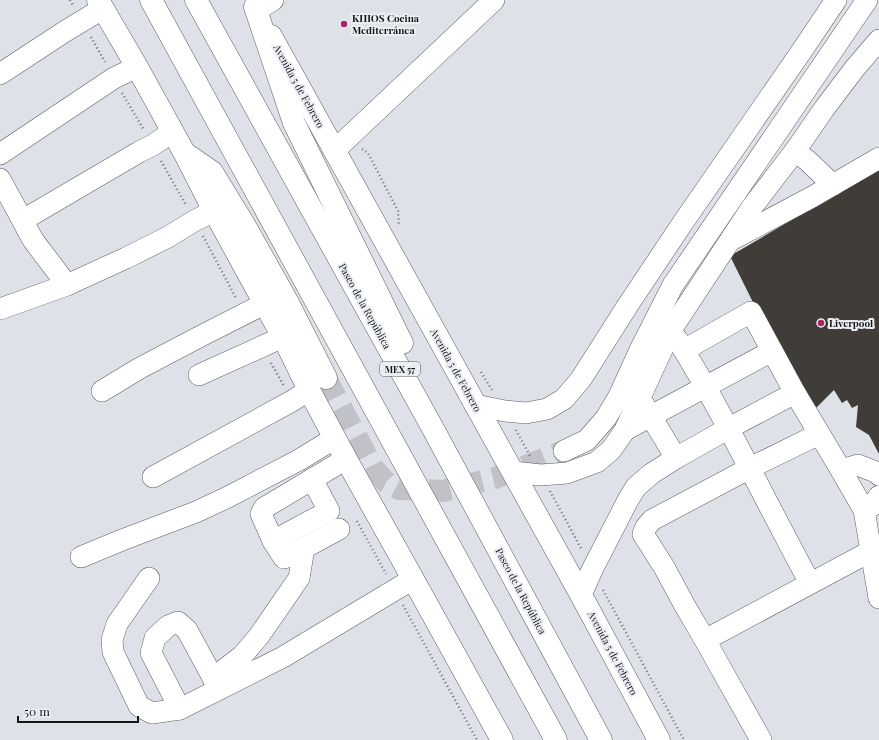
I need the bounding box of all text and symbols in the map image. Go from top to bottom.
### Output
place label: KHIOS Cocina Mediterránea [352,11,420,37]
marker: KHIOS Cocina Mediterránea [339,19,349,29]
street label: Avenida 5 de Febrero [270,41,328,131]
street label: Paseo de la República [336,261,394,351]
place label: Liverpool [829,316,873,330]
marker: Liverpool [816,318,826,328]
street label: Avenida 5 de Febrero [427,325,485,415]
road number: MEX 57 [380,362,420,376]
street label: Paseo de la República [492,545,550,637]
street label: Avenida 5 de Febrero [584,608,641,698]
scale bar [18,698,138,724]
text: 50 m [24,703,50,719]

